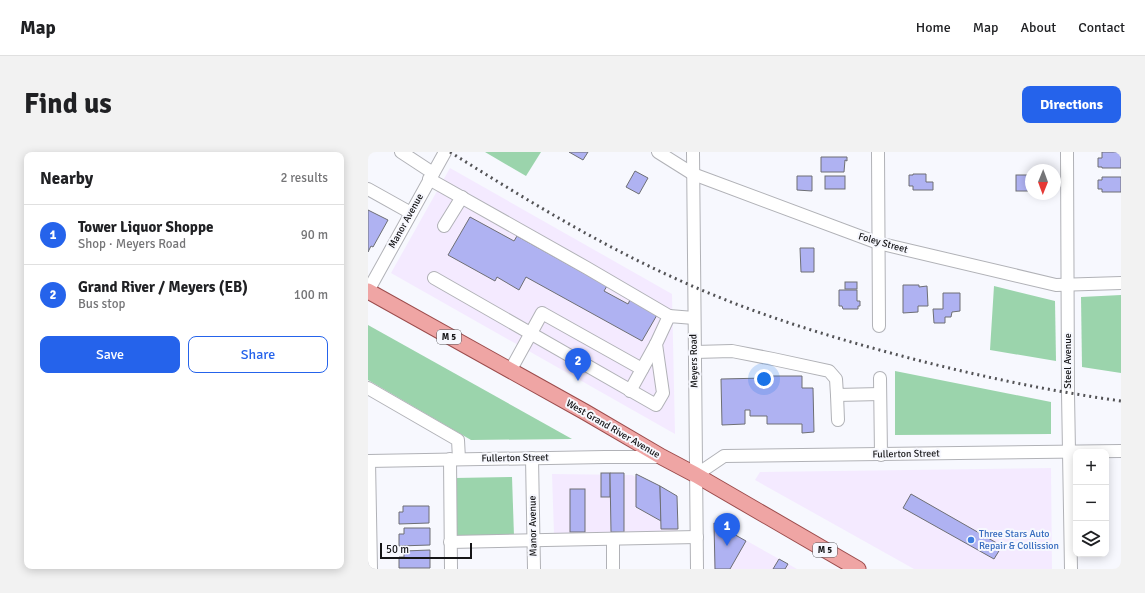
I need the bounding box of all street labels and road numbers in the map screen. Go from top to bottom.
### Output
street label: Manor Avenue [386,191,426,251]
street label: Foley Street [857,230,910,256]
road number: M 5 [437,330,461,344]
street label: Steel Avenue [1062,333,1074,389]
street label: Meyers Road [688,334,700,388]
street label: West Grand River Avenue [564,397,662,461]
street label: Fullerton Street [872,447,940,461]
street label: Fullerton Street [481,451,549,465]
street label: Manor Avenue [526,495,540,557]
road number: M 5 [813,543,837,557]

